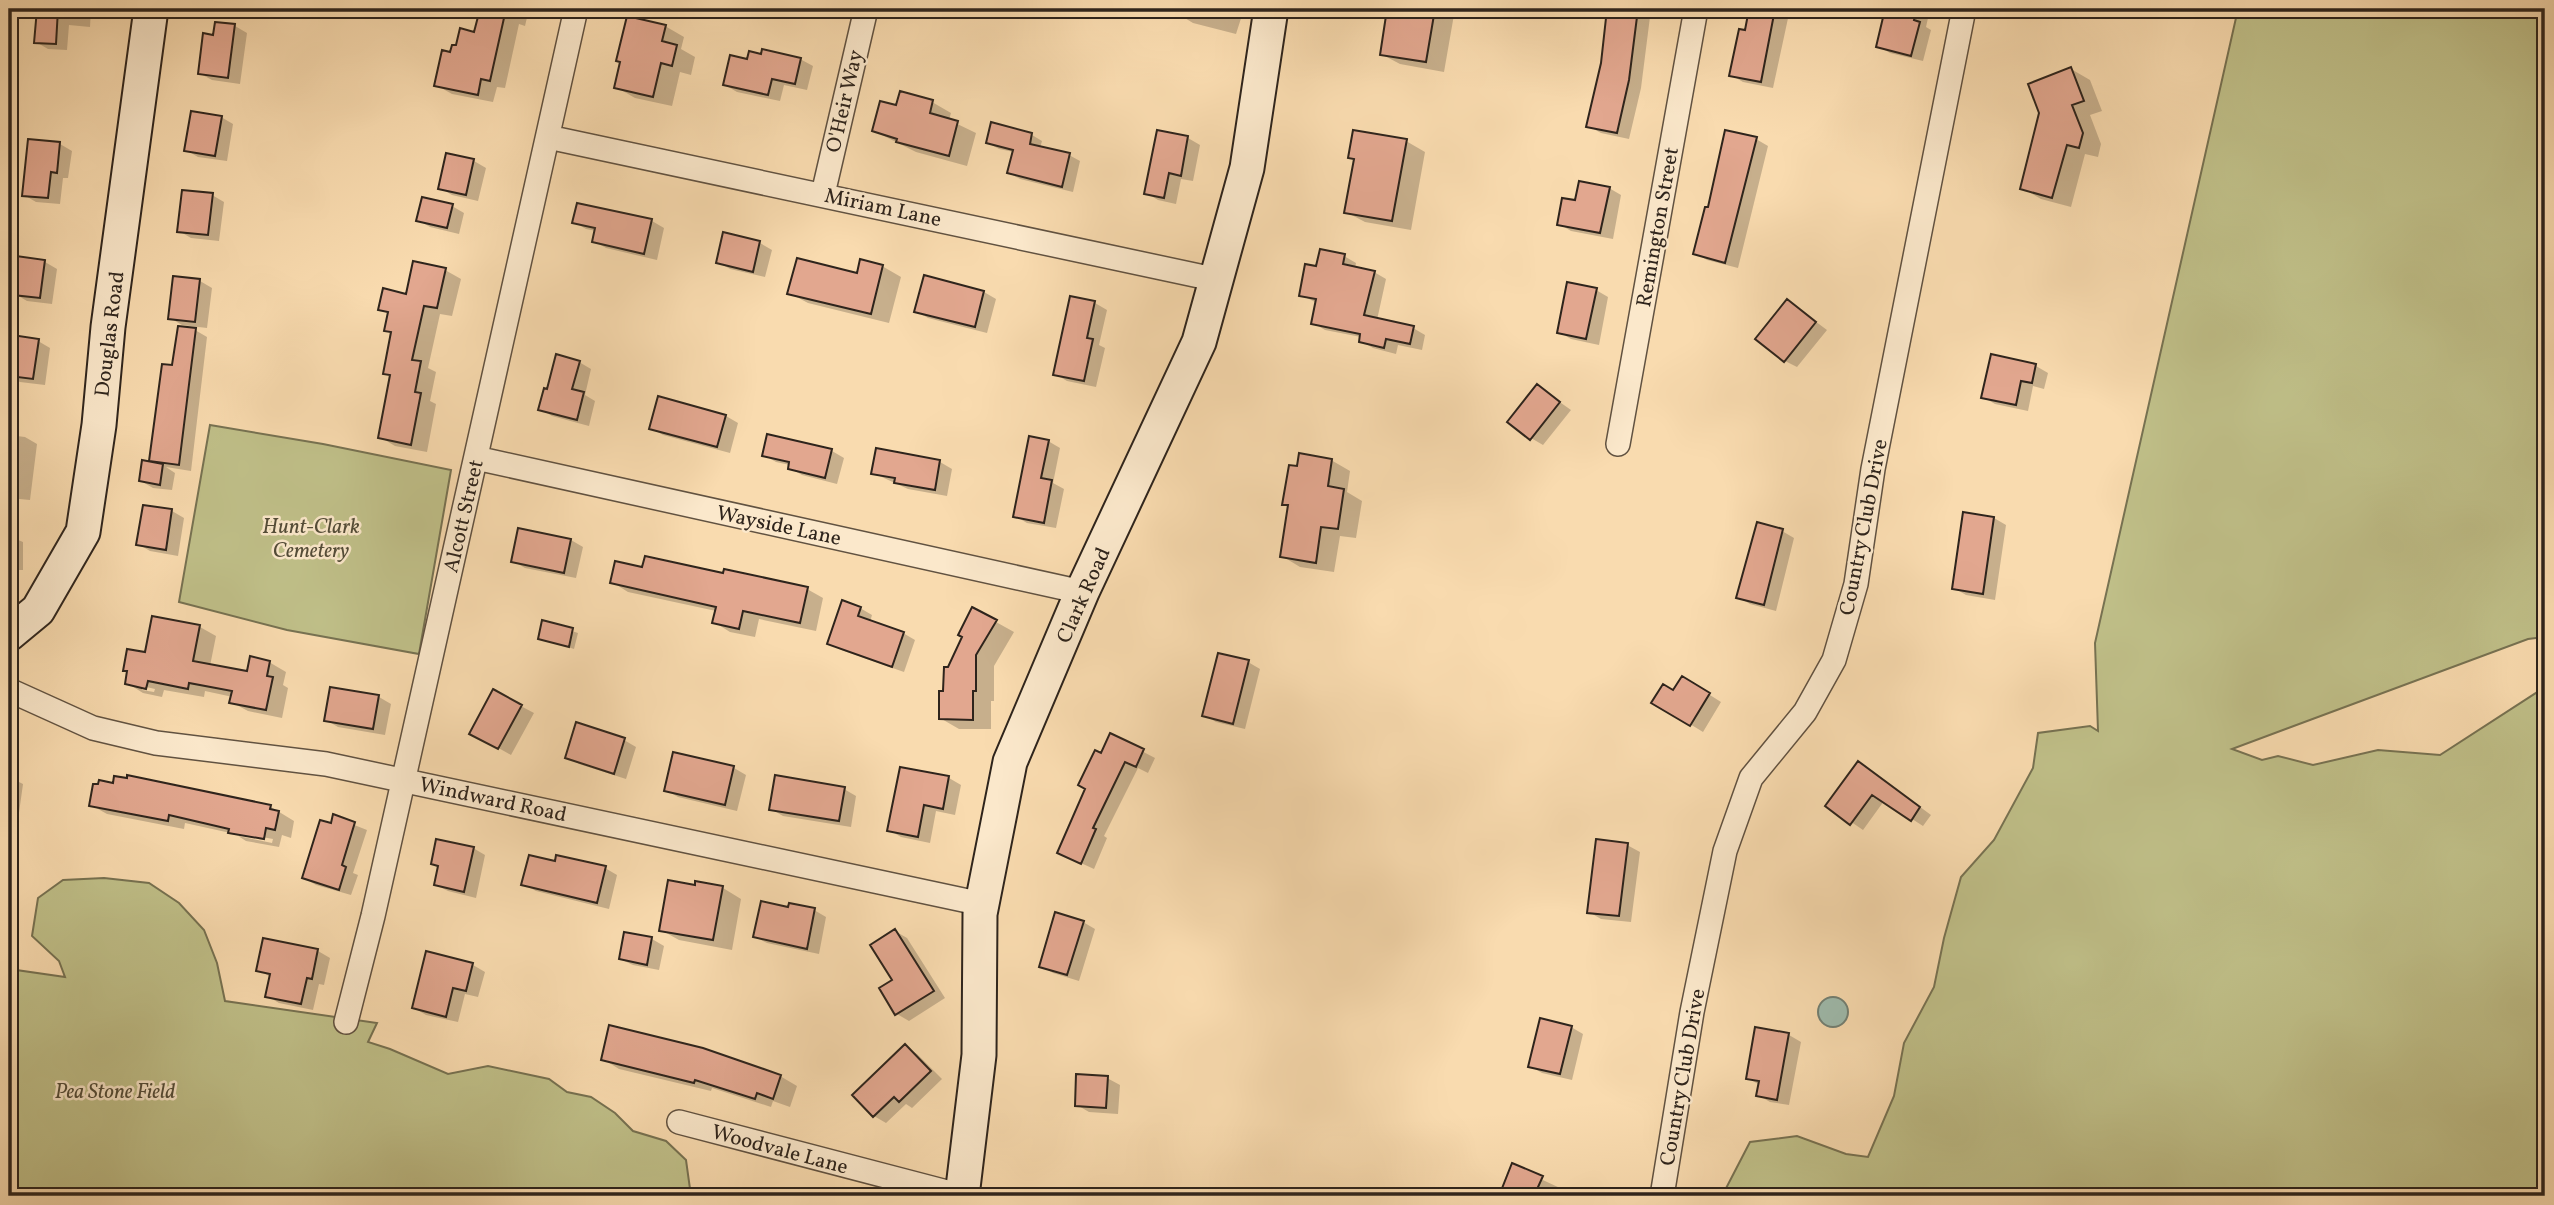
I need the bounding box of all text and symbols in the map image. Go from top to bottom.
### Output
street label: O'Heir Way [820,47,871,155]
street label: Remington Street [1630,145,1687,310]
street label: Miriam Lane [821,182,944,235]
street label: Douglas Road [88,270,133,399]
street label: Country Club Drive [1833,437,1896,618]
street label: Alcott Street [437,457,492,576]
street label: Wayside Lane [714,499,844,554]
park label: Hunt-Clark Cemetery [262,513,360,566]
street label: Clark Road [1050,543,1118,648]
street label: Windward Road [416,771,569,830]
street label: Country Club Drive [1654,986,1713,1168]
park label: Pea Stone Field [55,1078,175,1107]
street label: Woodvale Lane [708,1118,851,1183]

